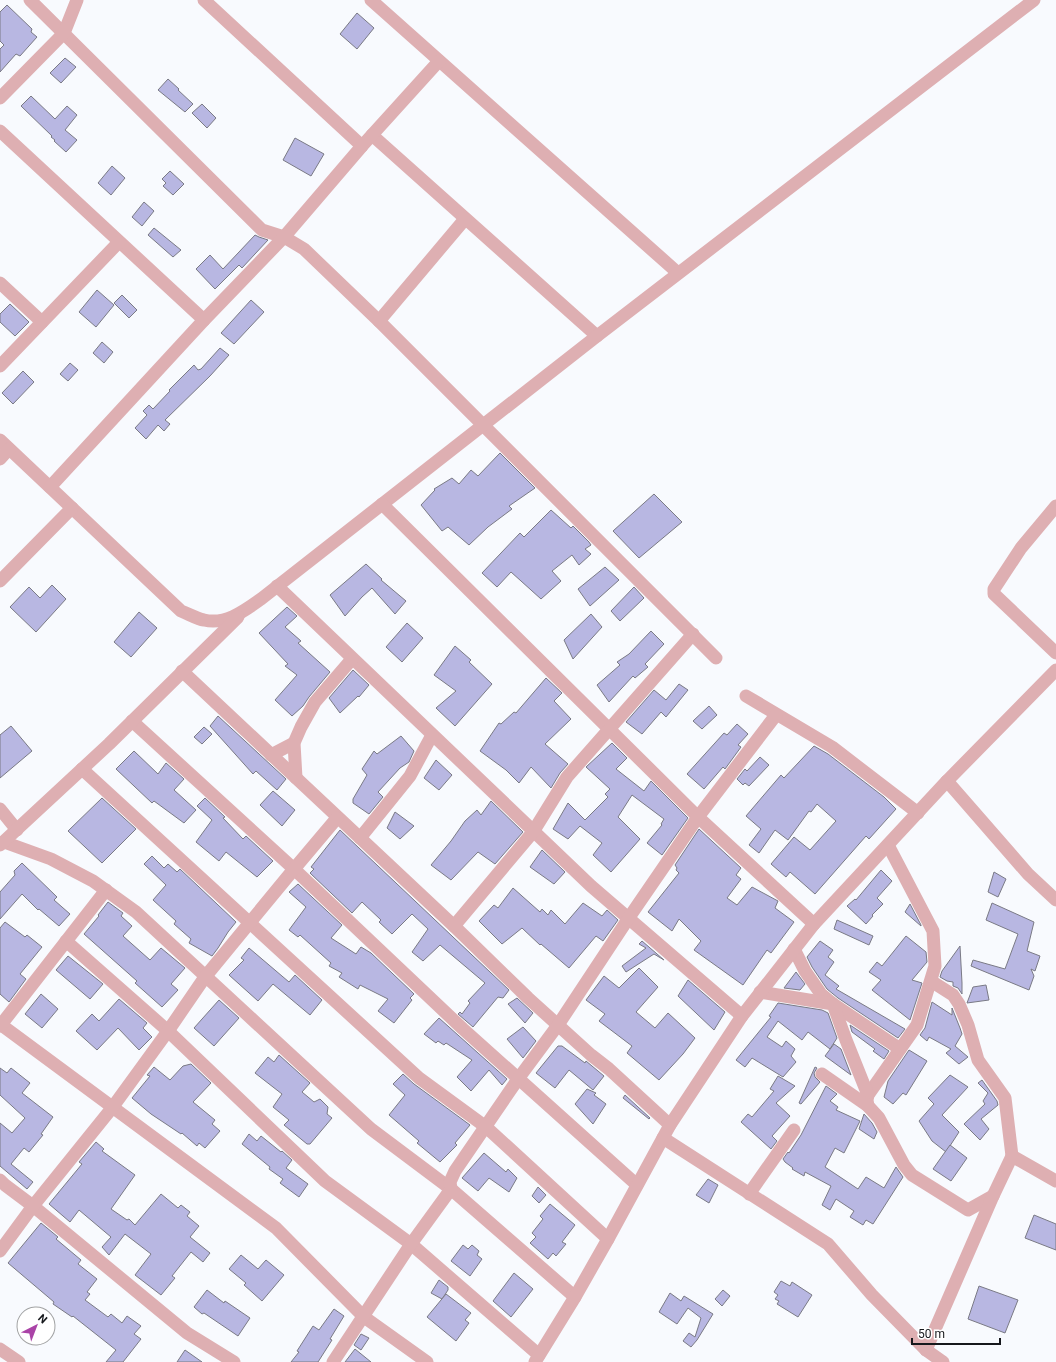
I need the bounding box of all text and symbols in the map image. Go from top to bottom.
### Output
north arrow [16,1306,56,1346]
text: N [35,1312,50,1327]
scale bar [912,1320,1000,1346]
text: 50 m [918,1327,945,1341]

